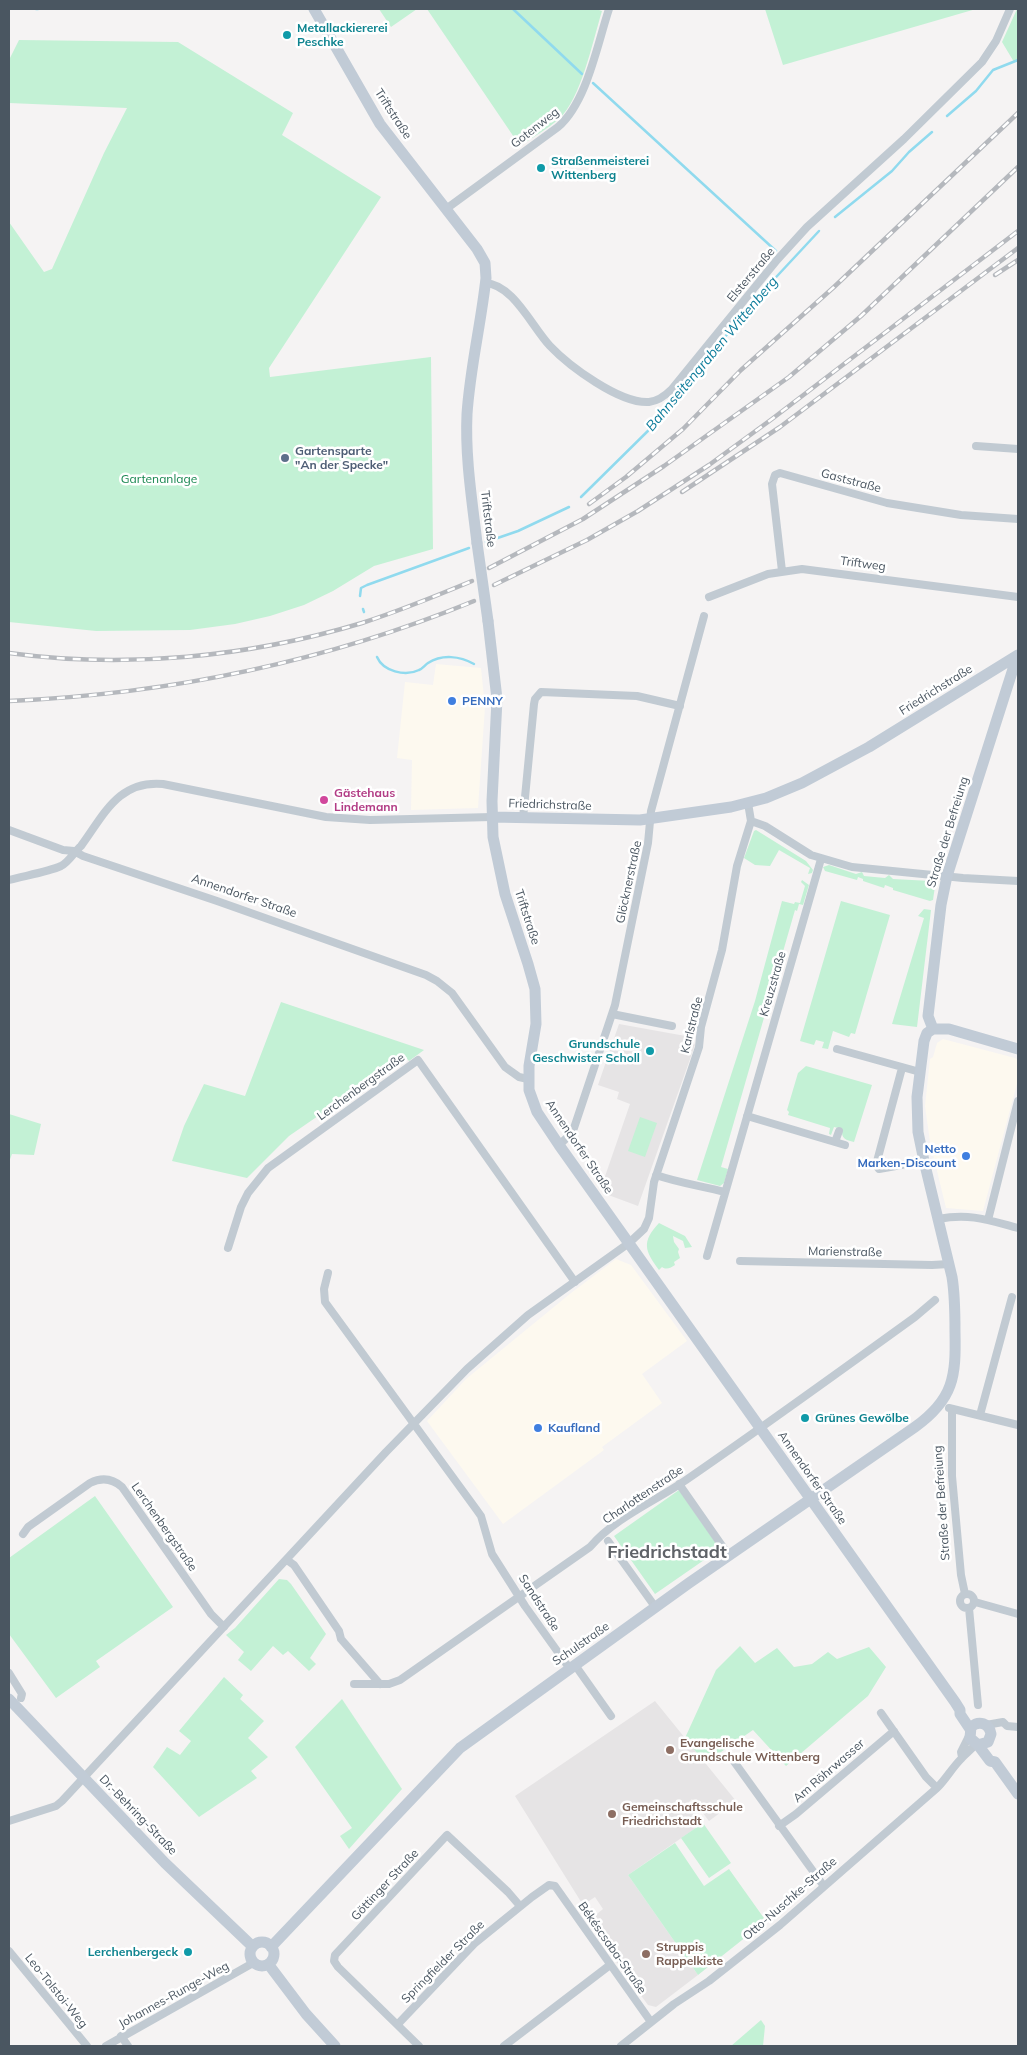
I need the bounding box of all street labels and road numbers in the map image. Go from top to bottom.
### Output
street label: Triftstraße [371,86,415,142]
street label: Gotenweg [508,105,562,151]
street label: Elsterstraße [724,245,778,305]
street label: Gaststraße [819,466,883,496]
street label: Triftstraße [477,490,499,548]
street label: Triftweg [839,554,887,574]
street label: Friedrichstraße [897,662,975,718]
street label: Straße der Befreiung [924,775,972,889]
street label: Friedrichstraße [508,796,592,814]
street label: Glöcknerstraße [613,839,645,925]
street label: Annendorfer Straße [189,871,299,921]
street label: Triftstraße [511,888,543,946]
street label: Kreuzstraße [757,950,789,1018]
street label: Karlstraße [678,995,706,1055]
street label: Lerchenbergstraße [314,1050,408,1124]
street label: Annendorfer Straße [542,1097,616,1197]
street label: Marienstraße [808,1244,882,1260]
street label: Annendorfer Straße [774,1429,850,1527]
street label: Straße der Befreiung [931,1445,953,1561]
street label: Charlottenstraße [600,1463,686,1527]
street label: Lerchenbergstraße [128,1480,200,1574]
street label: Sandstraße [515,1572,563,1634]
street label: Schulstraße [550,1619,612,1669]
street label: Am Röhrwasser [790,1736,868,1806]
street label: Dr.-Behring-Straße [96,1772,180,1858]
street label: Göttinger Straße [348,1846,422,1924]
street label: Otto-Nuschke-Straße [740,1854,840,1944]
street label: Békéscsaba-Straße [575,1899,649,1997]
street label: Springfielder Straße [399,1918,487,2006]
street label: Leo-Tolstoi-Weg [22,1951,90,2031]
street label: Johannes-Runge-Weg [116,1959,232,2031]

